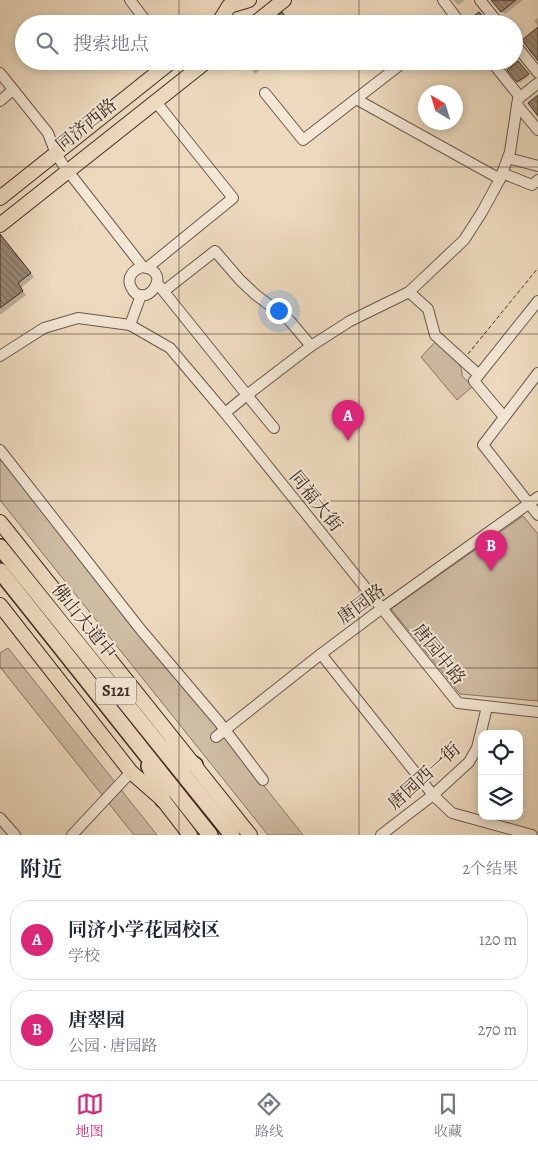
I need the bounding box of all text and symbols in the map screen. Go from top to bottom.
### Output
search box [15,15,523,70]
icon: search [33,29,61,57]
text: 搜索地点 [73,31,149,57]
north arrow [418,85,463,130]
street label: 同济西路 [50,93,122,157]
your location [266,298,292,324]
pin: A [332,400,364,441]
street label: 同福大街 [284,465,348,537]
pin: B [475,530,507,571]
street label: 佛山大道中 [46,578,122,664]
street label: 唐园路 [332,578,390,630]
street label: 唐园中路 [407,618,471,690]
road number: S121 [96,678,136,704]
map controls [478,730,523,820]
button: locate [478,730,523,775]
street label: 唐园西一街 [383,737,465,815]
button: layers [478,775,523,820]
text: 附近 [20,855,62,883]
text: 2个结果 [462,858,518,880]
text: 同济小学花园校区 [68,917,220,943]
text: A [32,929,42,951]
text: 120 m [479,929,517,951]
text: 学校 [68,945,100,967]
text: 唐翠园 [68,1007,125,1033]
text: B [32,1019,42,1041]
text: 270 m [478,1019,517,1041]
text: 公园 · 唐园路 [68,1035,158,1057]
tab: 地图 [76,1090,104,1141]
tab: 路线 [255,1090,283,1141]
tab: 收藏 [434,1090,462,1141]

